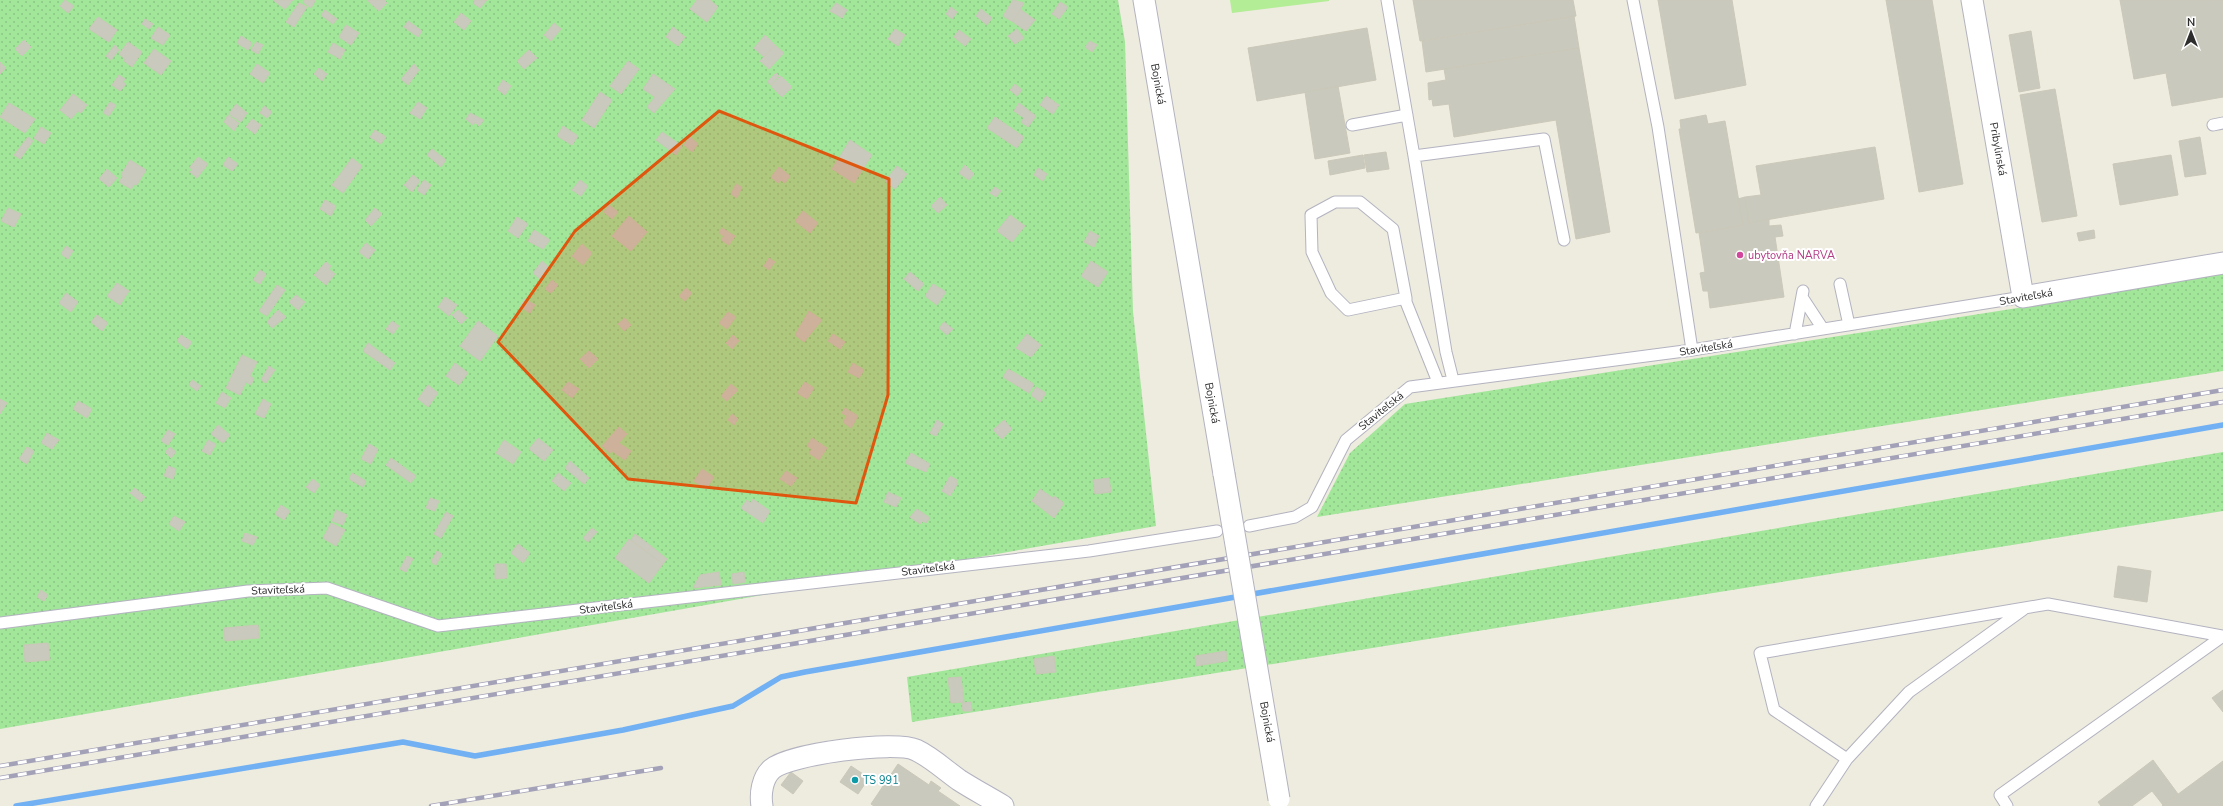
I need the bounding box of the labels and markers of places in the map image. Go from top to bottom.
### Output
place label: ubytovňa NARVA [1748,248,1835,263]
marker: ubytovňa NARVA [1735,250,1745,260]
place label: TS 991 [863,773,899,788]
marker: TS 991 [850,775,860,785]

